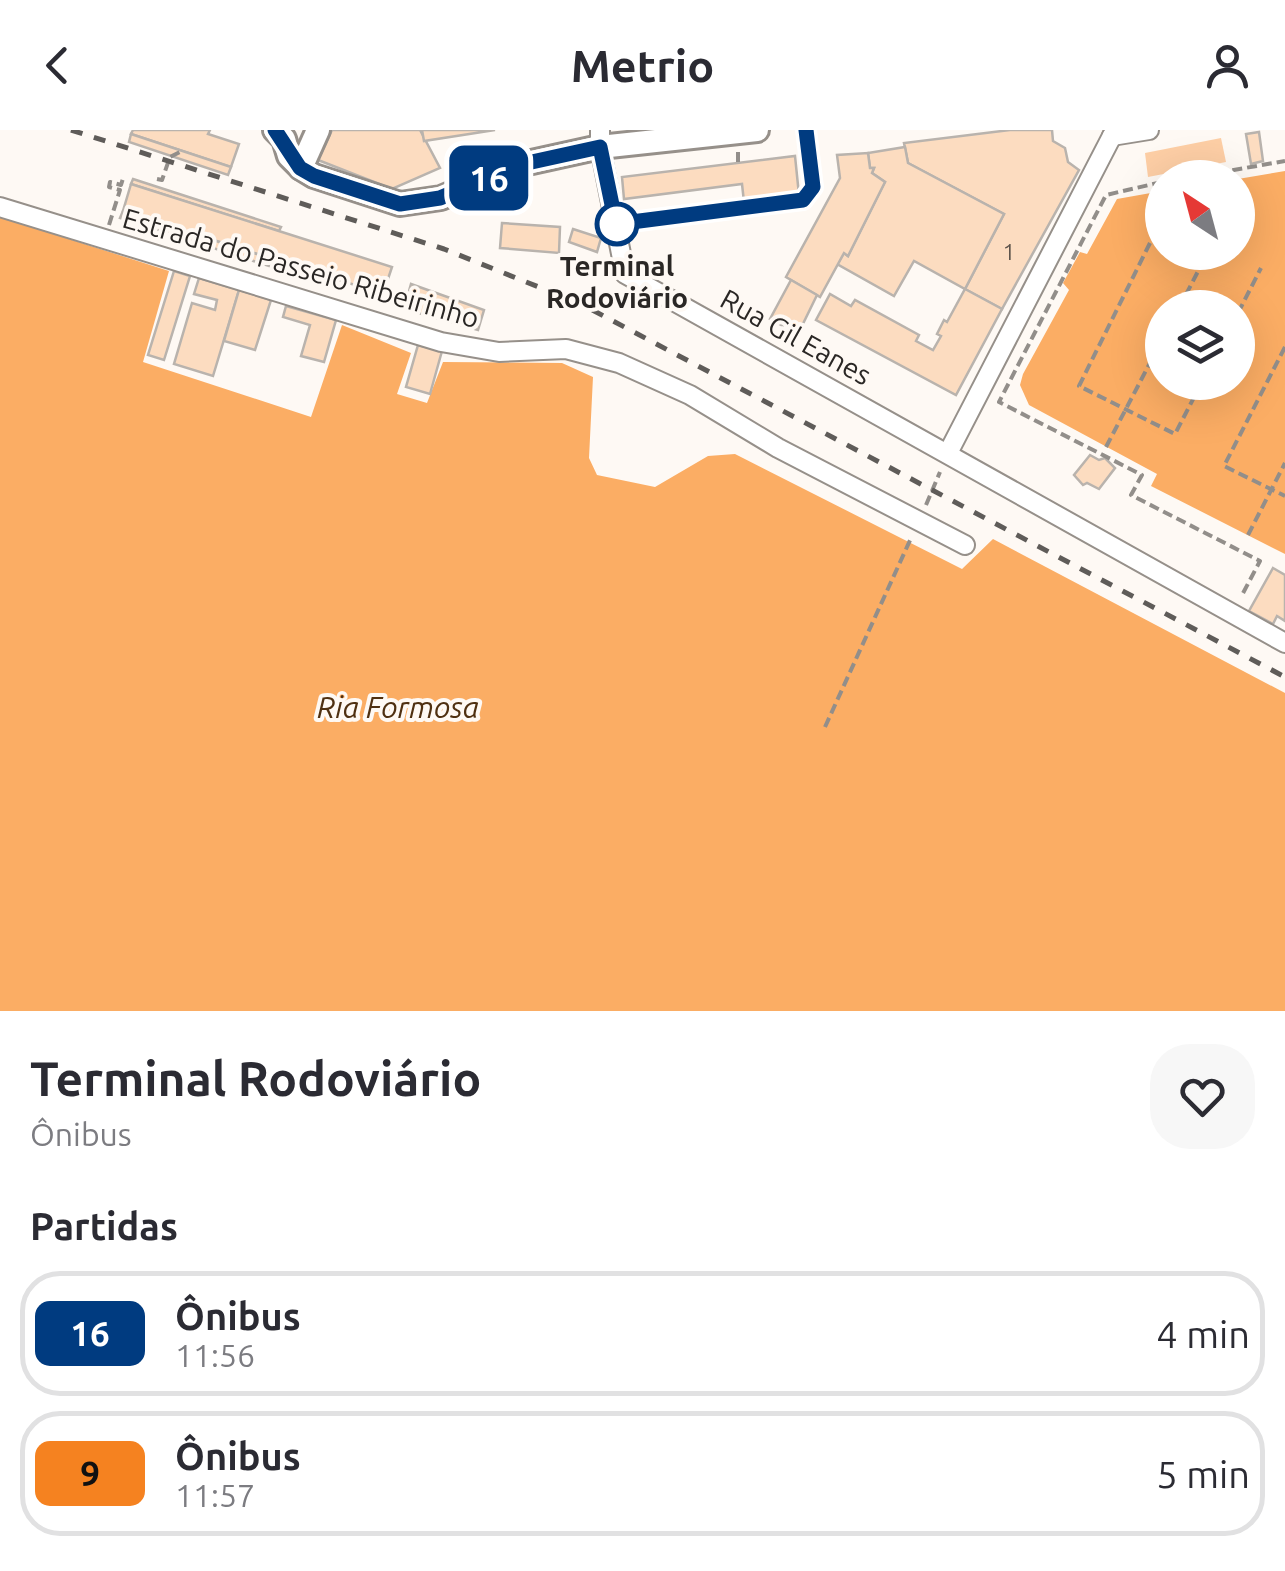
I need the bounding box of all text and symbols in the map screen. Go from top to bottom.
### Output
icon: back [30,38,85,93]
icon: person [1200,38,1255,93]
text: Metrio [571,40,714,91]
line badge: 16 [444,145,534,210]
text: 16 [469,158,509,198]
north arrow [1145,160,1255,270]
map controls [1145,160,1255,400]
street label: Estrada do Passeio Ribeirinho [119,202,483,333]
marker: Terminal Rodoviário [596,203,638,245]
house number: 1 [1003,239,1015,264]
place label: Terminal Rodoviário [546,250,688,313]
street label: Rua Gil Eanes [716,283,877,391]
button: layers [1145,290,1255,400]
water label: Ria Formosa [317,690,479,724]
button: heart [1150,1044,1255,1149]
text: Terminal Rodoviário [30,1051,481,1105]
text: Ônibus [30,1116,132,1152]
text: Partidas [30,1205,178,1247]
text: Ônibus [175,1295,301,1337]
text: 16 [70,1313,110,1353]
text: 4 min [1156,1313,1250,1355]
text: 11:56 [175,1337,255,1373]
text: Ônibus [175,1435,301,1477]
text: 9 [80,1453,100,1493]
text: 5 min [1156,1453,1250,1495]
text: 11:57 [175,1477,255,1513]

